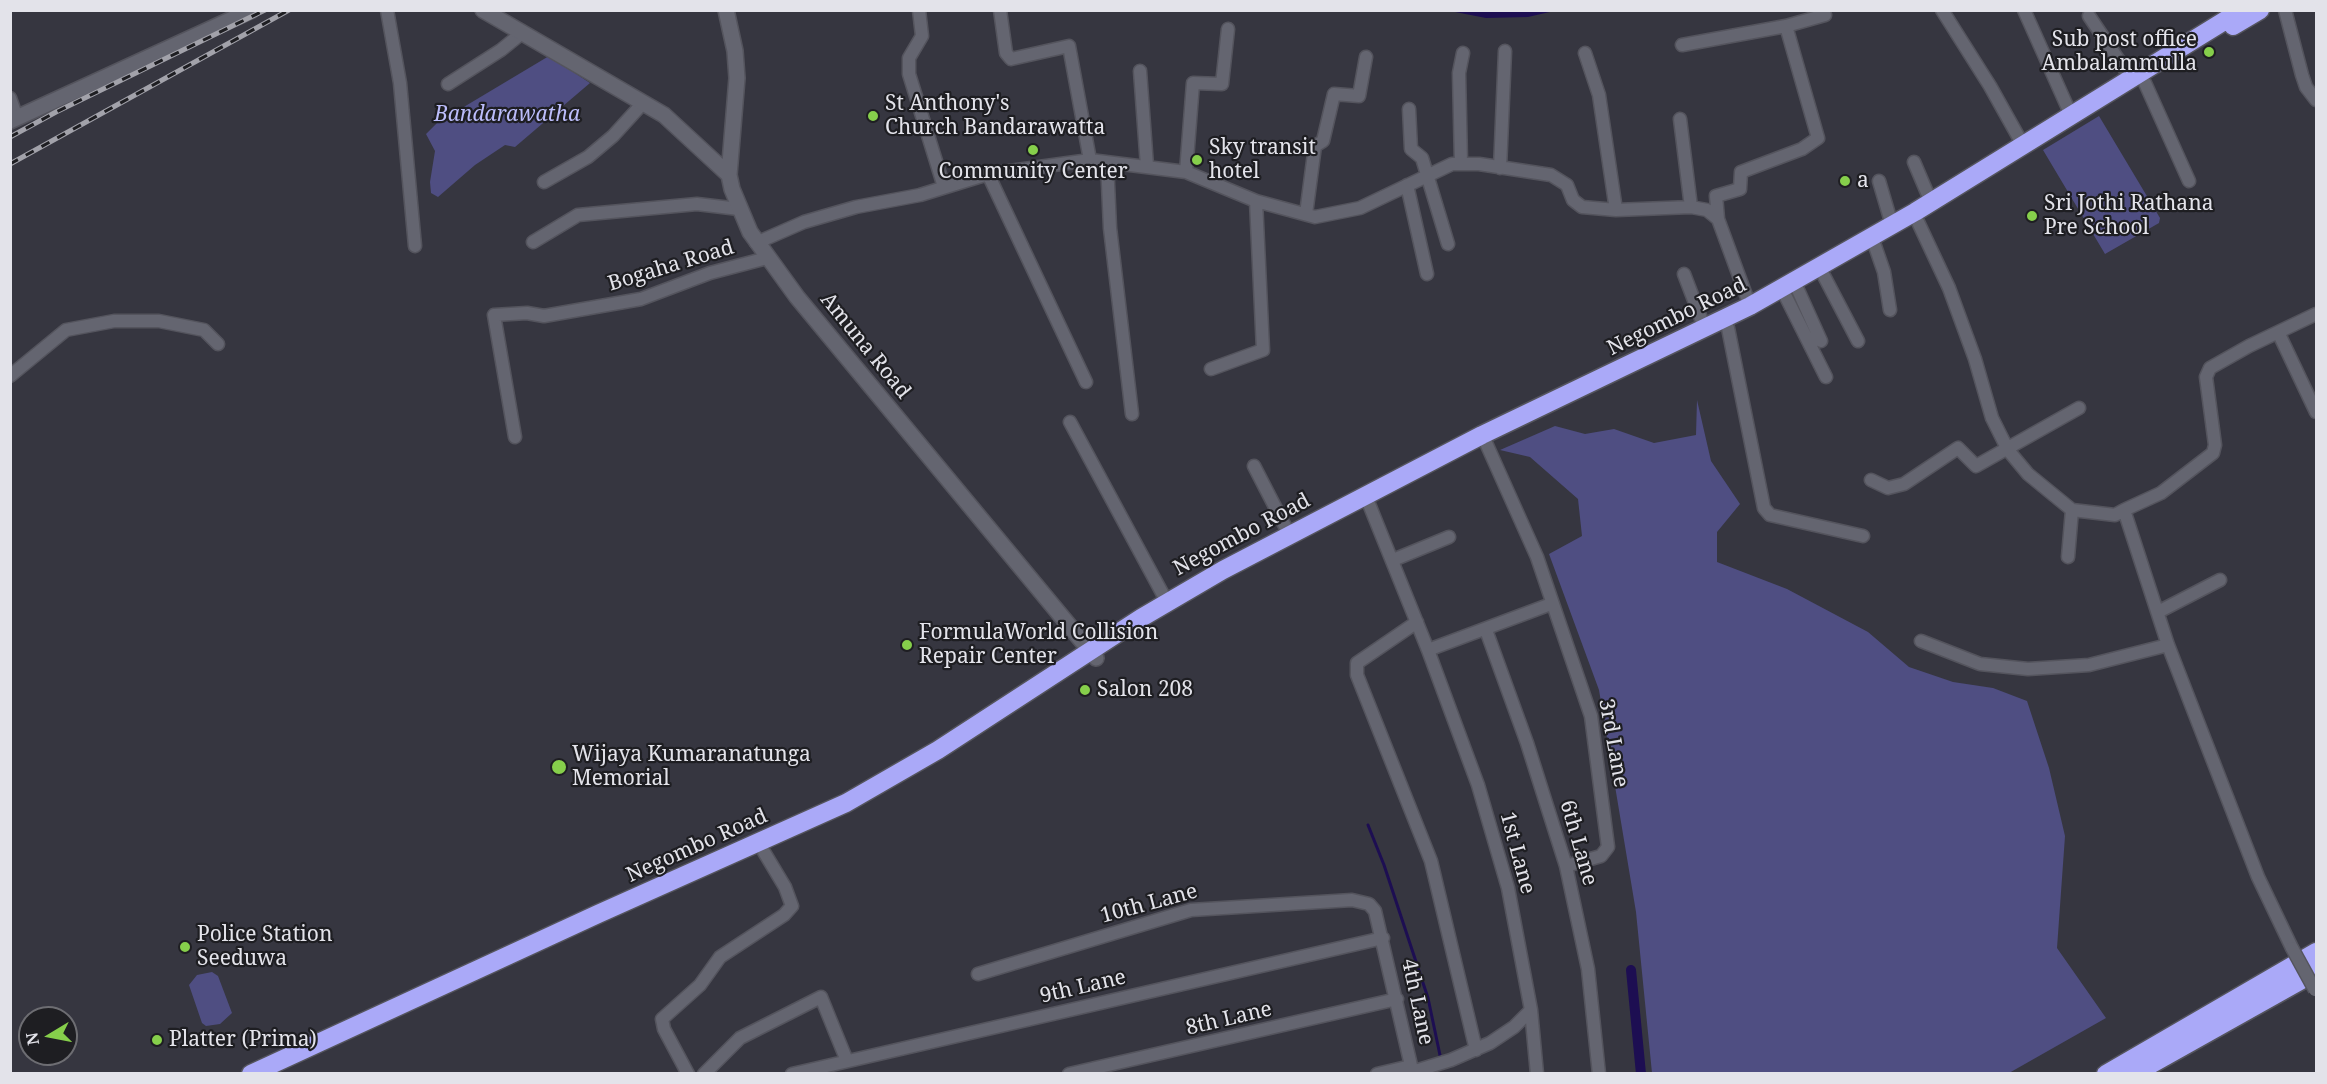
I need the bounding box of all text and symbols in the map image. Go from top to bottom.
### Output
place label: Sub post office Ambalammulla [2041,27,2197,77]
marker: Sub post office Ambalammulla [2202,45,2216,59]
place label: St Anthony's Church Bandarawatta [885,91,1105,141]
park label: Bandarawatha [434,102,580,128]
marker: St Anthony's Church Bandarawatta [866,109,880,123]
place label: Sky transit hotel [1209,135,1316,185]
marker: Community Center [1026,143,1040,157]
marker: Sky transit hotel [1190,153,1204,167]
place label: Community Center [938,159,1128,185]
place label: a [1857,168,1869,194]
marker: a [1838,174,1852,188]
place label: Sri Jothi Rathana Pre School [2044,191,2214,241]
marker: Sri Jothi Rathana Pre School [2025,209,2039,223]
street label: Bogaha Road [605,235,737,297]
street label: Negombo Road [1603,272,1751,362]
street label: Amuna Road [814,288,916,404]
street label: Negombo Road [1169,488,1315,582]
place label: FormulaWorld Collision Repair Center [919,620,1158,670]
marker: FormulaWorld Collision Repair Center [900,638,914,652]
place label: Salon 208 [1097,677,1193,703]
marker: Salon 208 [1078,683,1092,697]
street label: 3rd Lane [1593,697,1633,789]
place label: Wijaya Kumaranatunga Memorial [572,742,811,792]
marker: Wijaya Kumaranatunga Memorial [550,758,568,776]
street label: 6th Lane [1554,797,1602,889]
street label: Negombo Road [623,804,771,888]
street label: 1st Lane [1494,809,1540,897]
street label: 10th Lane [1098,879,1200,929]
place label: Police Station Seeduwa [197,922,332,972]
marker: Police Station Seeduwa [178,940,192,954]
street label: 4th Lane [1396,957,1438,1047]
street label: 9th Lane [1037,965,1129,1009]
street label: 8th Lane [1183,997,1275,1041]
north arrow [18,1006,78,1066]
place label: Platter (Prima) [169,1027,317,1053]
text: N [20,1031,44,1047]
marker: Platter (Prima) [150,1033,164,1047]

